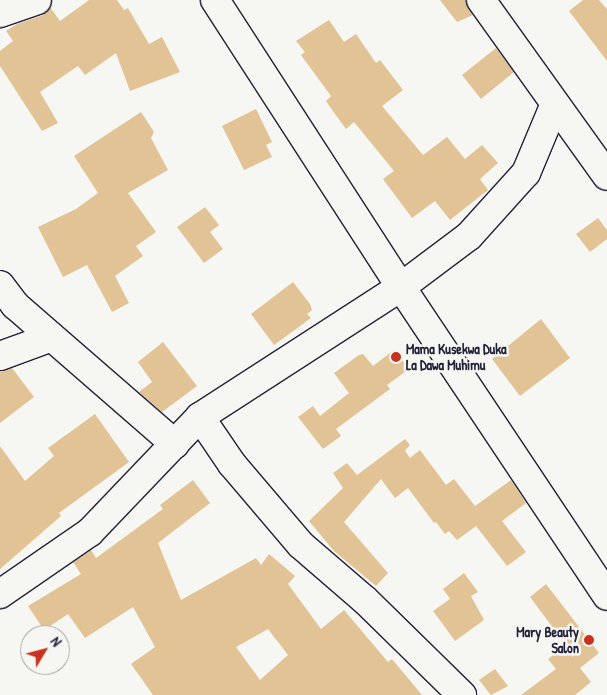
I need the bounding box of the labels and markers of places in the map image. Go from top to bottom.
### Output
place label: Mama Kusekwa Duka La Dawa Muhimu [406,341,506,374]
marker: Mama Kusekwa Duka La Dawa Muhimu [390,351,402,363]
place label: Mary Beauty Salon [516,624,579,656]
marker: Mary Beauty Salon [583,634,595,646]

